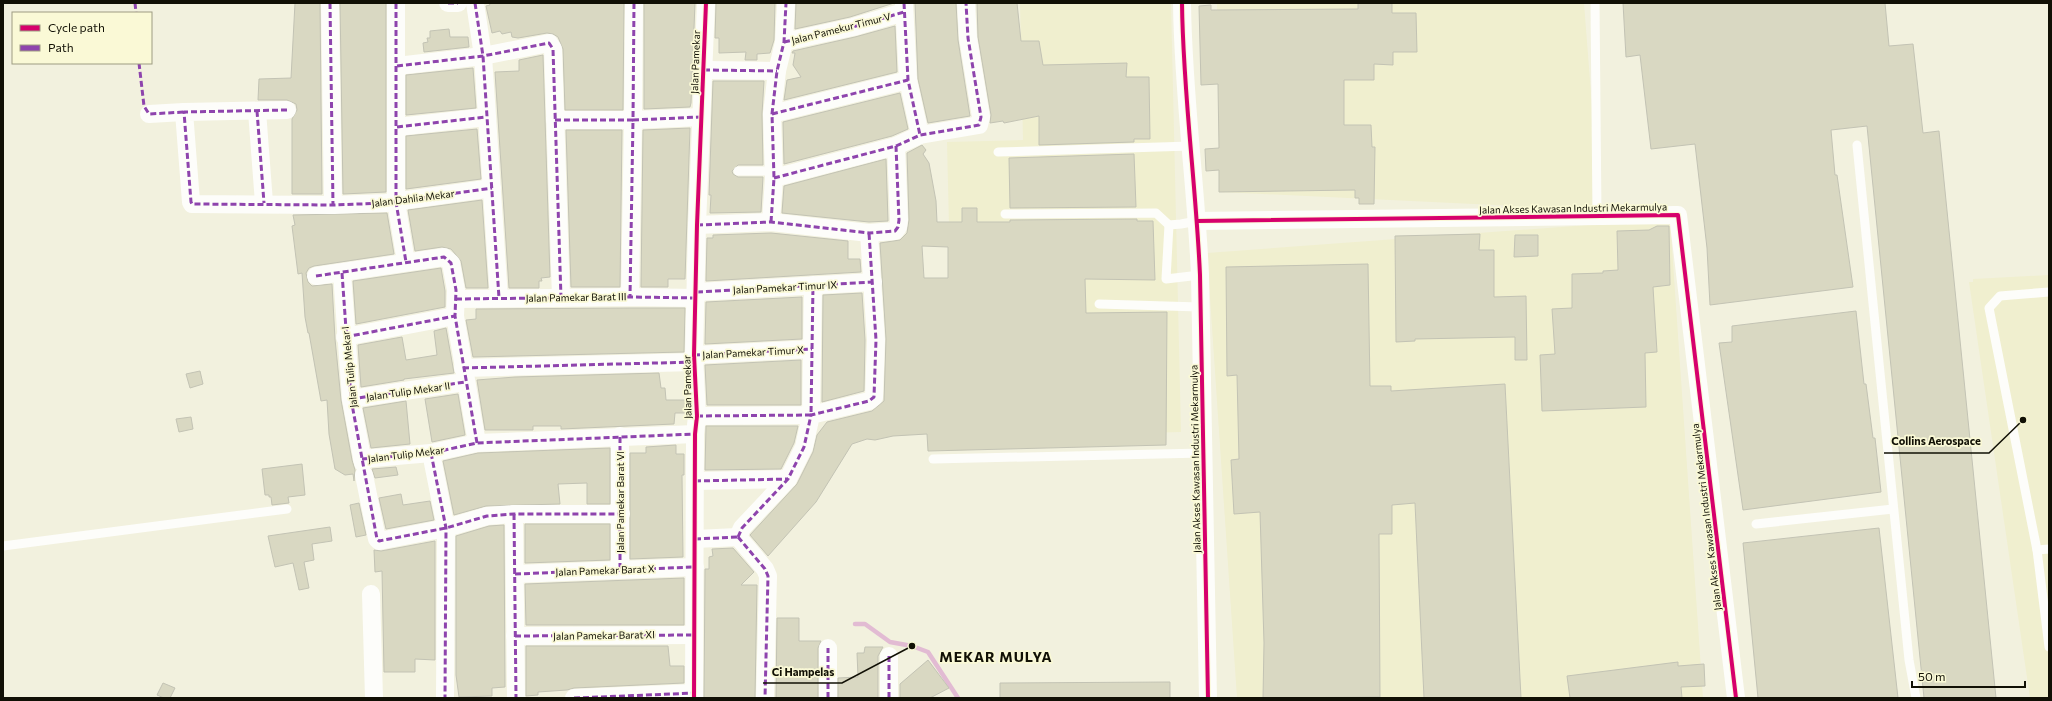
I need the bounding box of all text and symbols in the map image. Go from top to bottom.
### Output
street label: Jalan Pamekur Timur V [790,10,892,46]
legend [12,12,152,64]
text: Cycle path [48,20,105,34]
street label: Jalan Pamekar [688,30,702,94]
text: Path [48,40,74,54]
street label: Jalan Dahlia Mekar [371,187,455,209]
street label: Jalan Akses Kawasan Industri Mekarmulya [1479,200,1667,216]
street label: Jalan Pamekar Timur IX [733,278,838,296]
street label: Jalan Pamekar Barat III [525,290,627,304]
street label: Jalan Tulip Mekar I [339,326,359,408]
street label: Jalan Pamekar Timur X [702,343,804,361]
street label: Jalan Pamekar [680,355,694,419]
street label: Jalan Akses Kawasan Industri Mekarmulya [1187,365,1203,553]
street label: Jalan Tulip Mekar II [365,379,451,403]
street label: Jalan Akses Kawasan Industri Mekarmulya [1689,423,1723,611]
callout: Collins Aerospace [1884,430,1989,453]
text: Collins Aerospace [1891,434,1981,447]
street label: Jalan Tulip Mekar [367,443,445,465]
street label: Jalan Pamekar Barat VI [614,451,626,553]
street label: Jalan Pamekar Barat X [555,562,655,578]
street label: Jalan Pamekar Barat XI [553,628,655,642]
district label: MEKAR MULYA [939,648,1053,665]
callout: Ci Hampelas [763,660,842,683]
scale bar [1912,663,2025,689]
text: Ci Hampelas [772,665,834,678]
text: 50 m [1918,669,1946,683]

